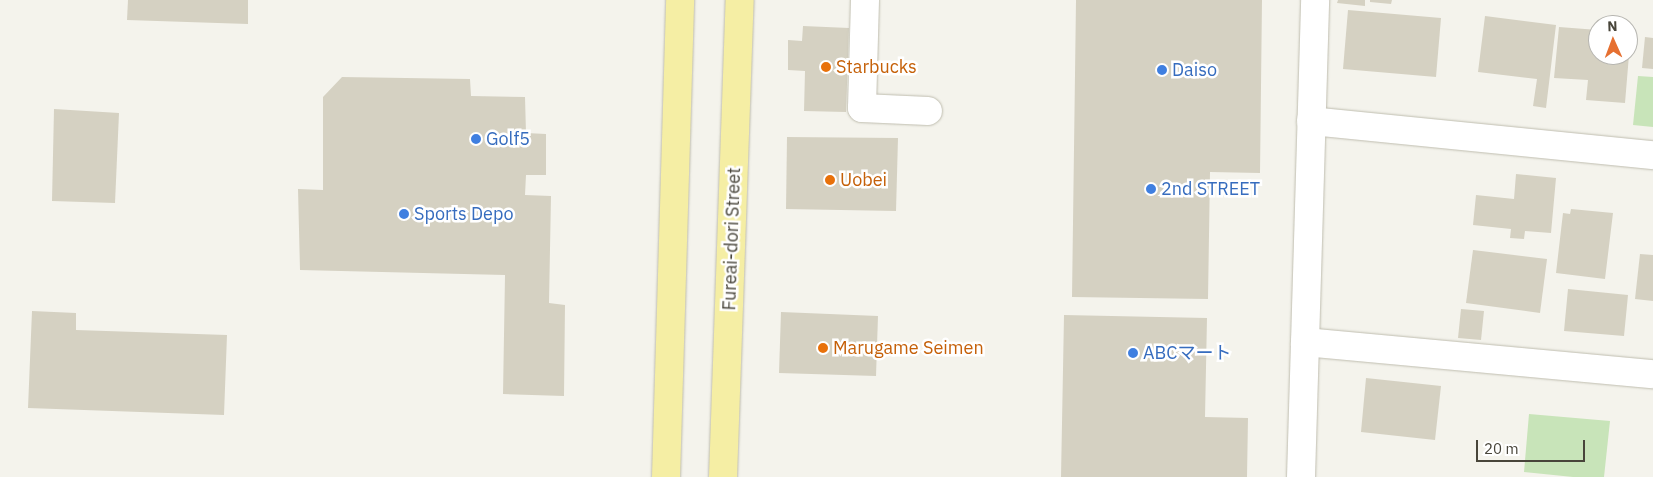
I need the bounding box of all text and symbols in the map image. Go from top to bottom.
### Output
north arrow [1588,15,1638,65]
text: N [1607,17,1618,35]
place label: Starbucks [836,56,917,78]
place label: Daiso [1172,59,1217,81]
marker: Starbucks [820,61,832,73]
marker: Daiso [1156,64,1168,76]
place label: Golf5 [486,128,530,150]
marker: Golf5 [470,133,482,145]
street label: Fureai-dori Street [719,167,745,311]
place label: Uobei [840,169,887,191]
marker: Uobei [824,174,836,186]
place label: 2nd STREET [1161,178,1260,200]
marker: 2nd STREET [1145,183,1157,195]
place label: Sports Depo [414,203,513,225]
marker: Sports Depo [398,208,410,220]
place label: Marugame Seimen [833,337,984,359]
marker: Marugame Seimen [817,342,829,354]
place label: ABCマート [1143,342,1231,364]
marker: ABCマート [1127,347,1139,359]
scale bar [1478,430,1587,462]
text: 20 m [1484,439,1519,458]

